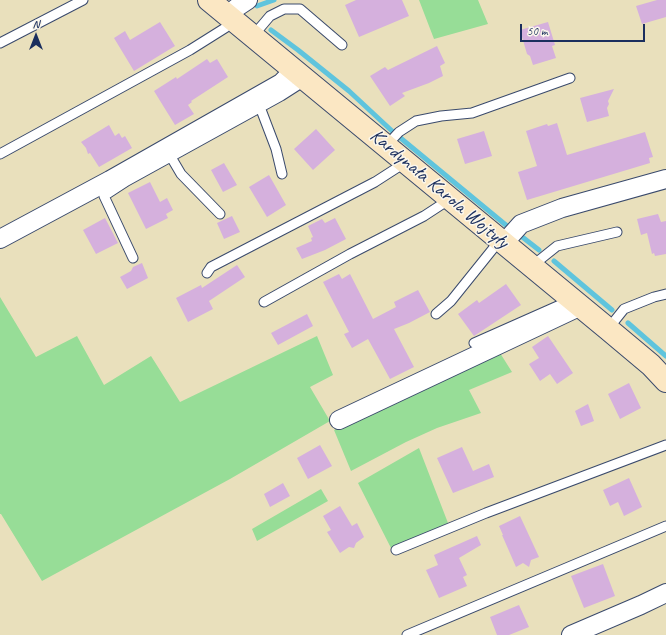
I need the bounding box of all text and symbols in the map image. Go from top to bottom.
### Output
north arrow [16,16,56,56]
scale bar [522,16,647,42]
text: N [33,17,39,31]
text: 50 m [527,23,547,39]
street label: Kardynała Karola Wojtyły [365,124,513,254]

